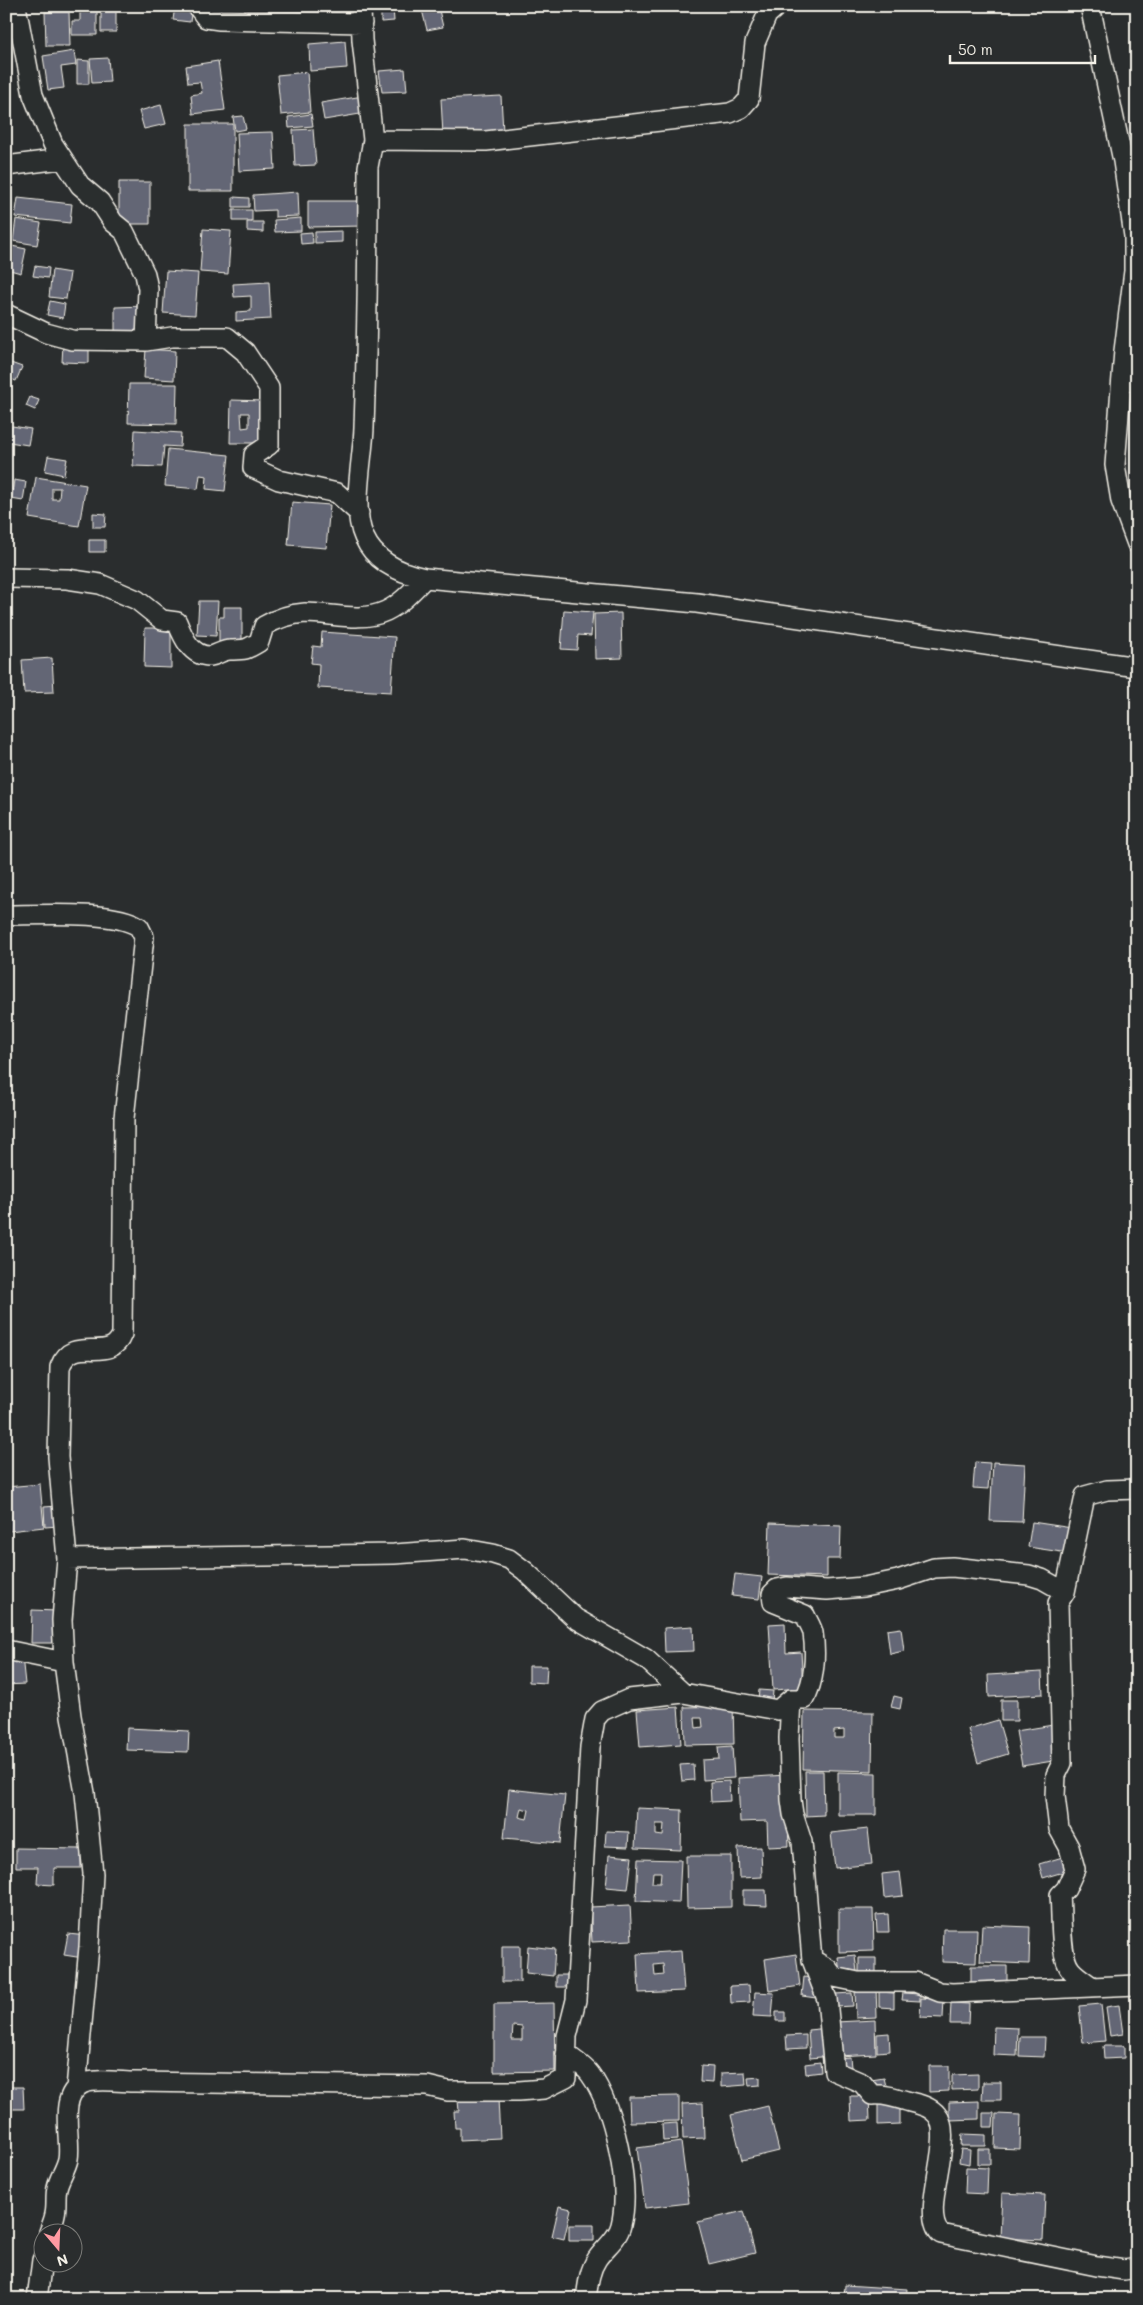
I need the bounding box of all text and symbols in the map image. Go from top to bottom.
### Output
scale bar [950,32,1096,64]
text: 50 m [958,39,993,59]
north arrow [32,2222,82,2272]
text: N [54,2250,71,2271]

